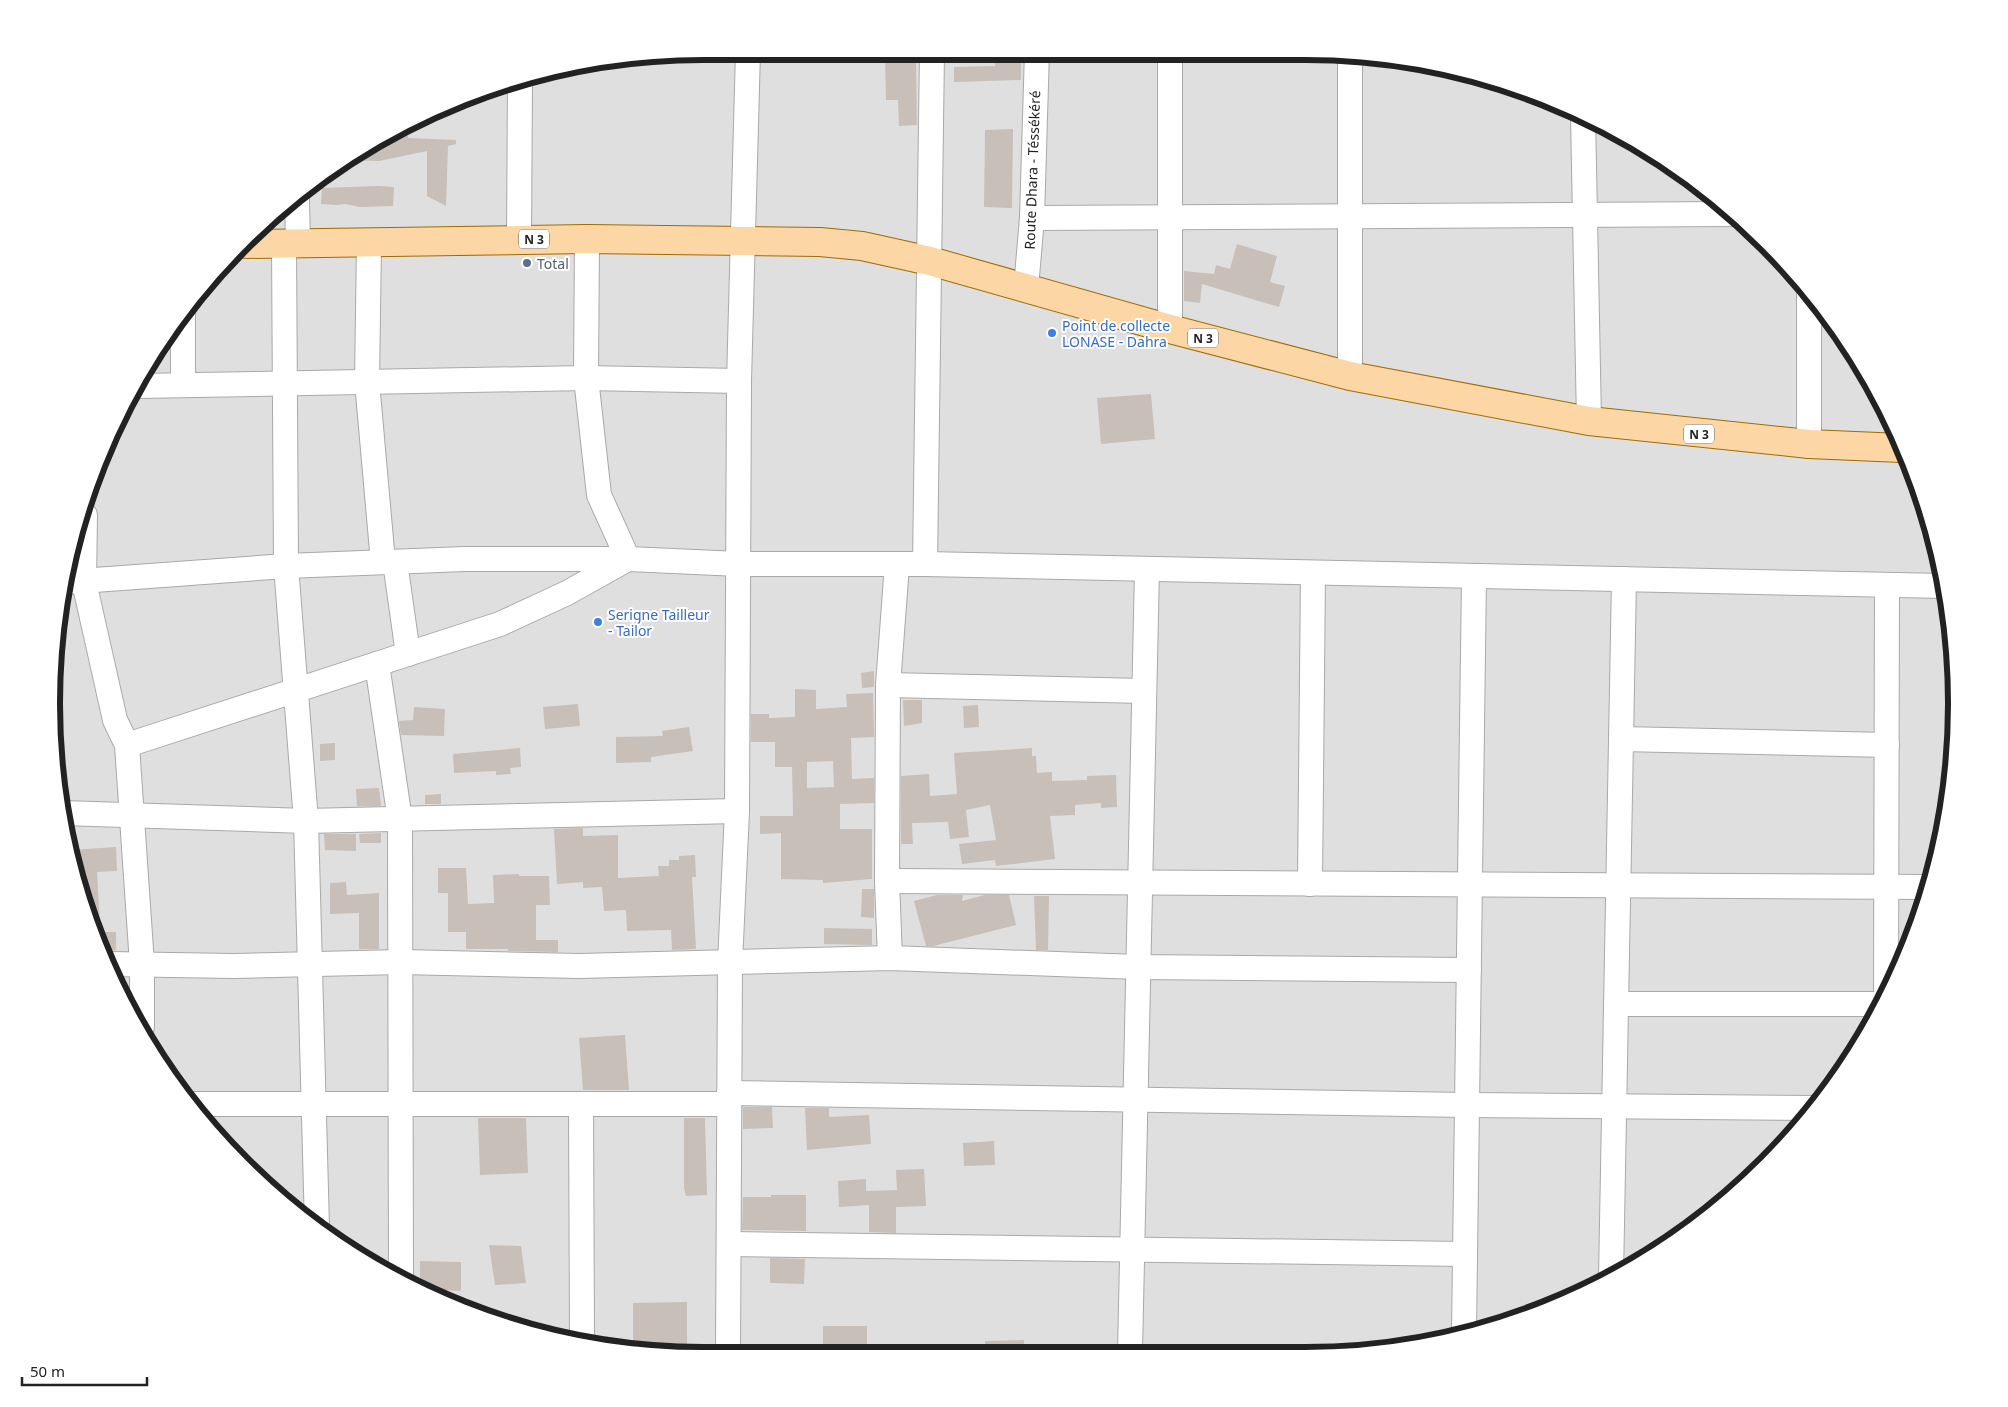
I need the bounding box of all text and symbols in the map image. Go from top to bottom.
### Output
street label: Route Dhara - Téssékéré [1020,90,1044,250]
road number: N 3 [519,230,549,248]
place label: Total [537,254,569,273]
marker: Total [521,257,533,269]
place label: Point de collecte LONASE - Dahra [1062,316,1170,351]
marker: Point de collecte LONASE - Dahra [1046,327,1058,339]
road number: N 3 [1188,328,1218,348]
road number: N 3 [1684,424,1714,444]
place label: Serigne Tailleur - Tailor [608,605,710,640]
marker: Serigne Tailleur - Tailor [592,616,604,628]
scale bar [22,1354,148,1386]
text: 50 m [30,1361,65,1381]

